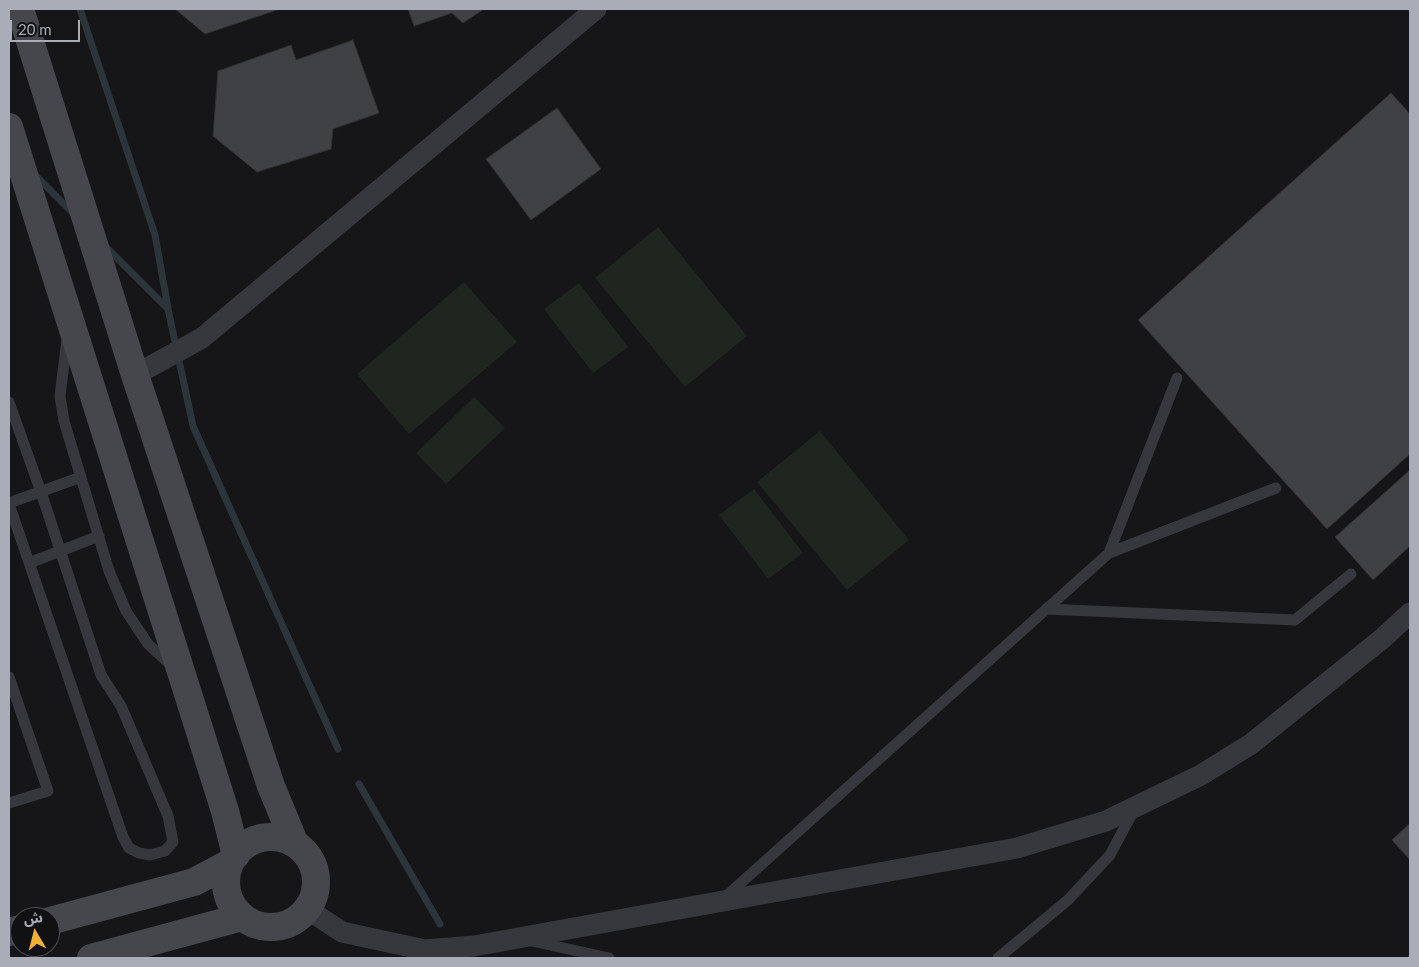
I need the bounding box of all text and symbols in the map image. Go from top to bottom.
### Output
scale bar [12,10,82,42]
text: 20 m [18,20,52,38]
north arrow [10,907,60,957]
text: ش [22,908,44,927]

